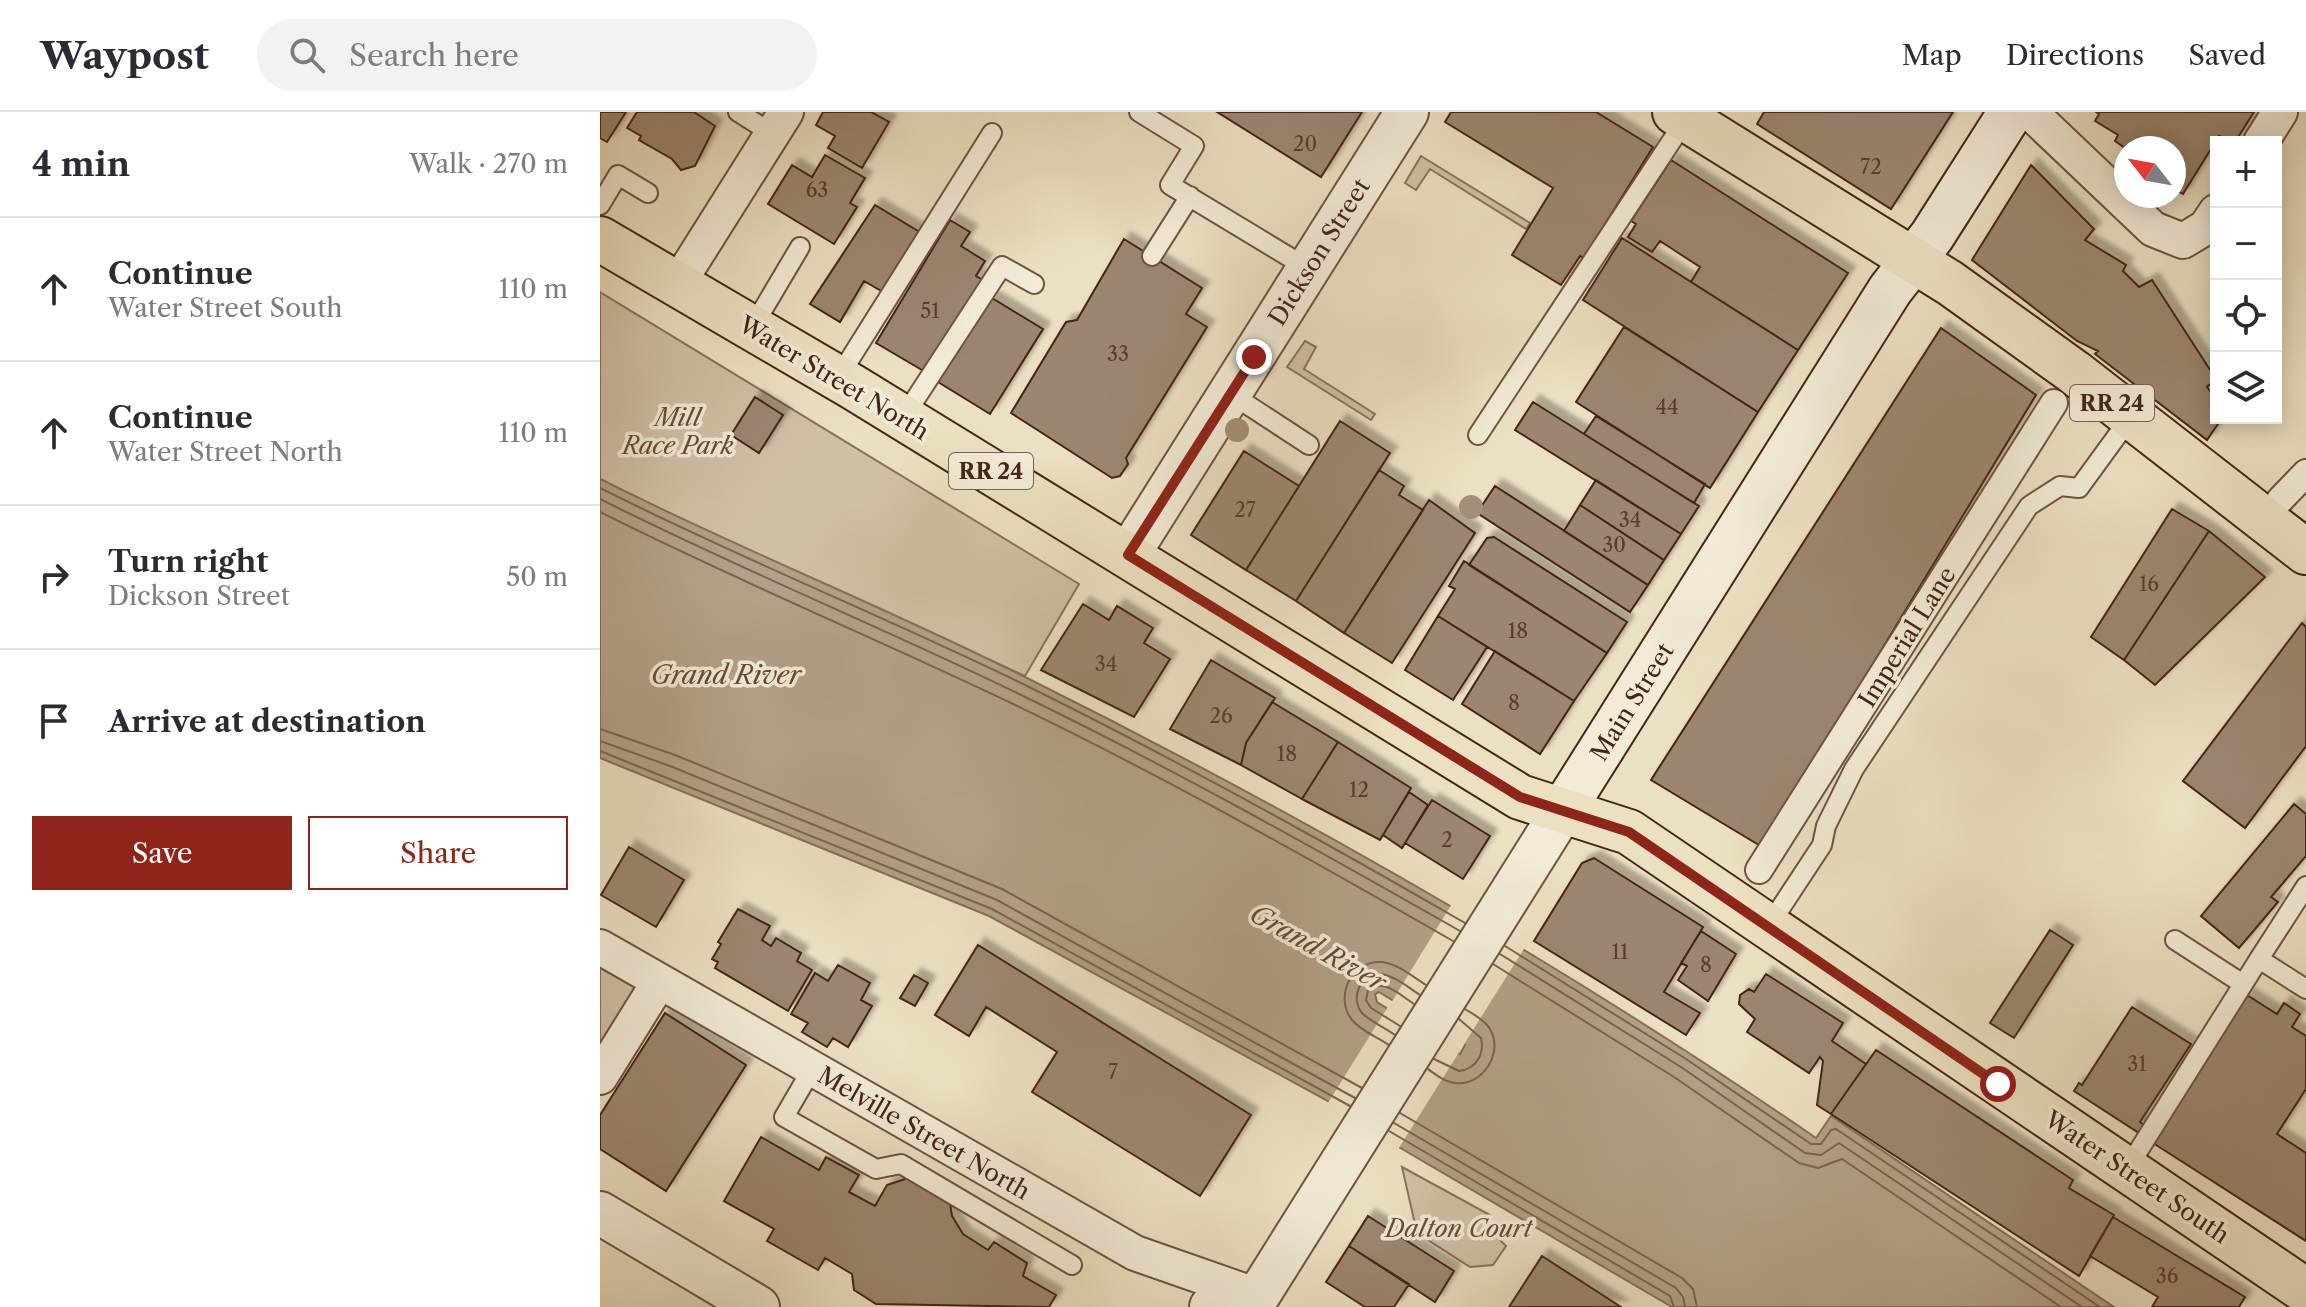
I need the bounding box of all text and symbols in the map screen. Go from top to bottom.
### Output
search box [257,19,817,91]
text: Waypost [40,32,209,79]
icon: search [285,33,329,77]
text: Search here [349,37,519,74]
text: Map [1902,38,1962,72]
text: Directions [2006,38,2144,72]
text: Saved [2188,38,2266,72]
house number: 20 [1293,132,1317,156]
north arrow [2114,136,2186,208]
map controls [2210,136,2282,424]
button: + [2210,136,2282,208]
text: 4 min [32,143,130,185]
text: Walk · 270 m [409,148,568,180]
house number: 72 [1860,155,1882,179]
street label: Dickson Street [1262,173,1376,331]
house number: 63 [806,178,828,202]
button: − [2210,208,2282,280]
text: Continue [108,255,253,292]
icon: ahead [32,267,76,311]
text: 110 m [499,273,568,305]
button: locate [2210,280,2282,352]
text: Water Street South [108,292,343,324]
house number: 51 [920,299,940,323]
street label: Water Street North [733,309,934,446]
route end [1236,339,1272,375]
house number: 33 [1107,342,1129,366]
button: layers [2210,352,2282,424]
road number: RR 24 [2070,385,2154,421]
house number: 44 [1655,395,1679,419]
text: Continue [108,399,253,436]
park label: Mill Race Park [620,403,734,460]
icon: ahead [32,411,76,455]
text: 110 m [499,417,568,449]
text: Water Street North [108,436,343,468]
road number: RR 24 [949,453,1033,489]
house number: 27 [1234,498,1256,522]
house number: 34 [1619,508,1641,532]
house number: 30 [1602,533,1626,557]
text: Turn right [108,543,268,580]
icon: right [32,555,76,599]
text: 50 m [506,561,568,593]
street label: Imperial Lane [1852,561,1962,713]
house number: 16 [2139,572,2159,596]
text: Dickson Street [108,580,290,612]
house number: 18 [1508,619,1528,643]
street label: Main Street [1584,637,1680,766]
house number: 34 [1095,652,1117,676]
water label: Grand River [651,659,803,691]
house number: 8 [1508,691,1520,715]
icon: arrive [32,699,76,743]
text: Arrive at destination [108,703,426,740]
house number: 26 [1209,704,1233,728]
house number: 18 [1277,742,1297,766]
house number: 12 [1349,778,1369,802]
button: Save [32,816,292,890]
button: Share [308,816,568,890]
house number: 2 [1441,828,1453,852]
water label: Grand River [1244,897,1393,999]
house number: 11 [1612,940,1629,964]
house number: 8 [1700,953,1712,977]
house number: 31 [2127,1052,2147,1076]
street label: Melville Street North [813,1060,1035,1206]
house number: 7 [1108,1060,1118,1084]
route start [1980,1066,2016,1102]
street label: Water Street South [2038,1104,2235,1250]
park label: Dalton Court [1384,1214,1534,1243]
house number: 36 [2156,1264,2178,1288]

